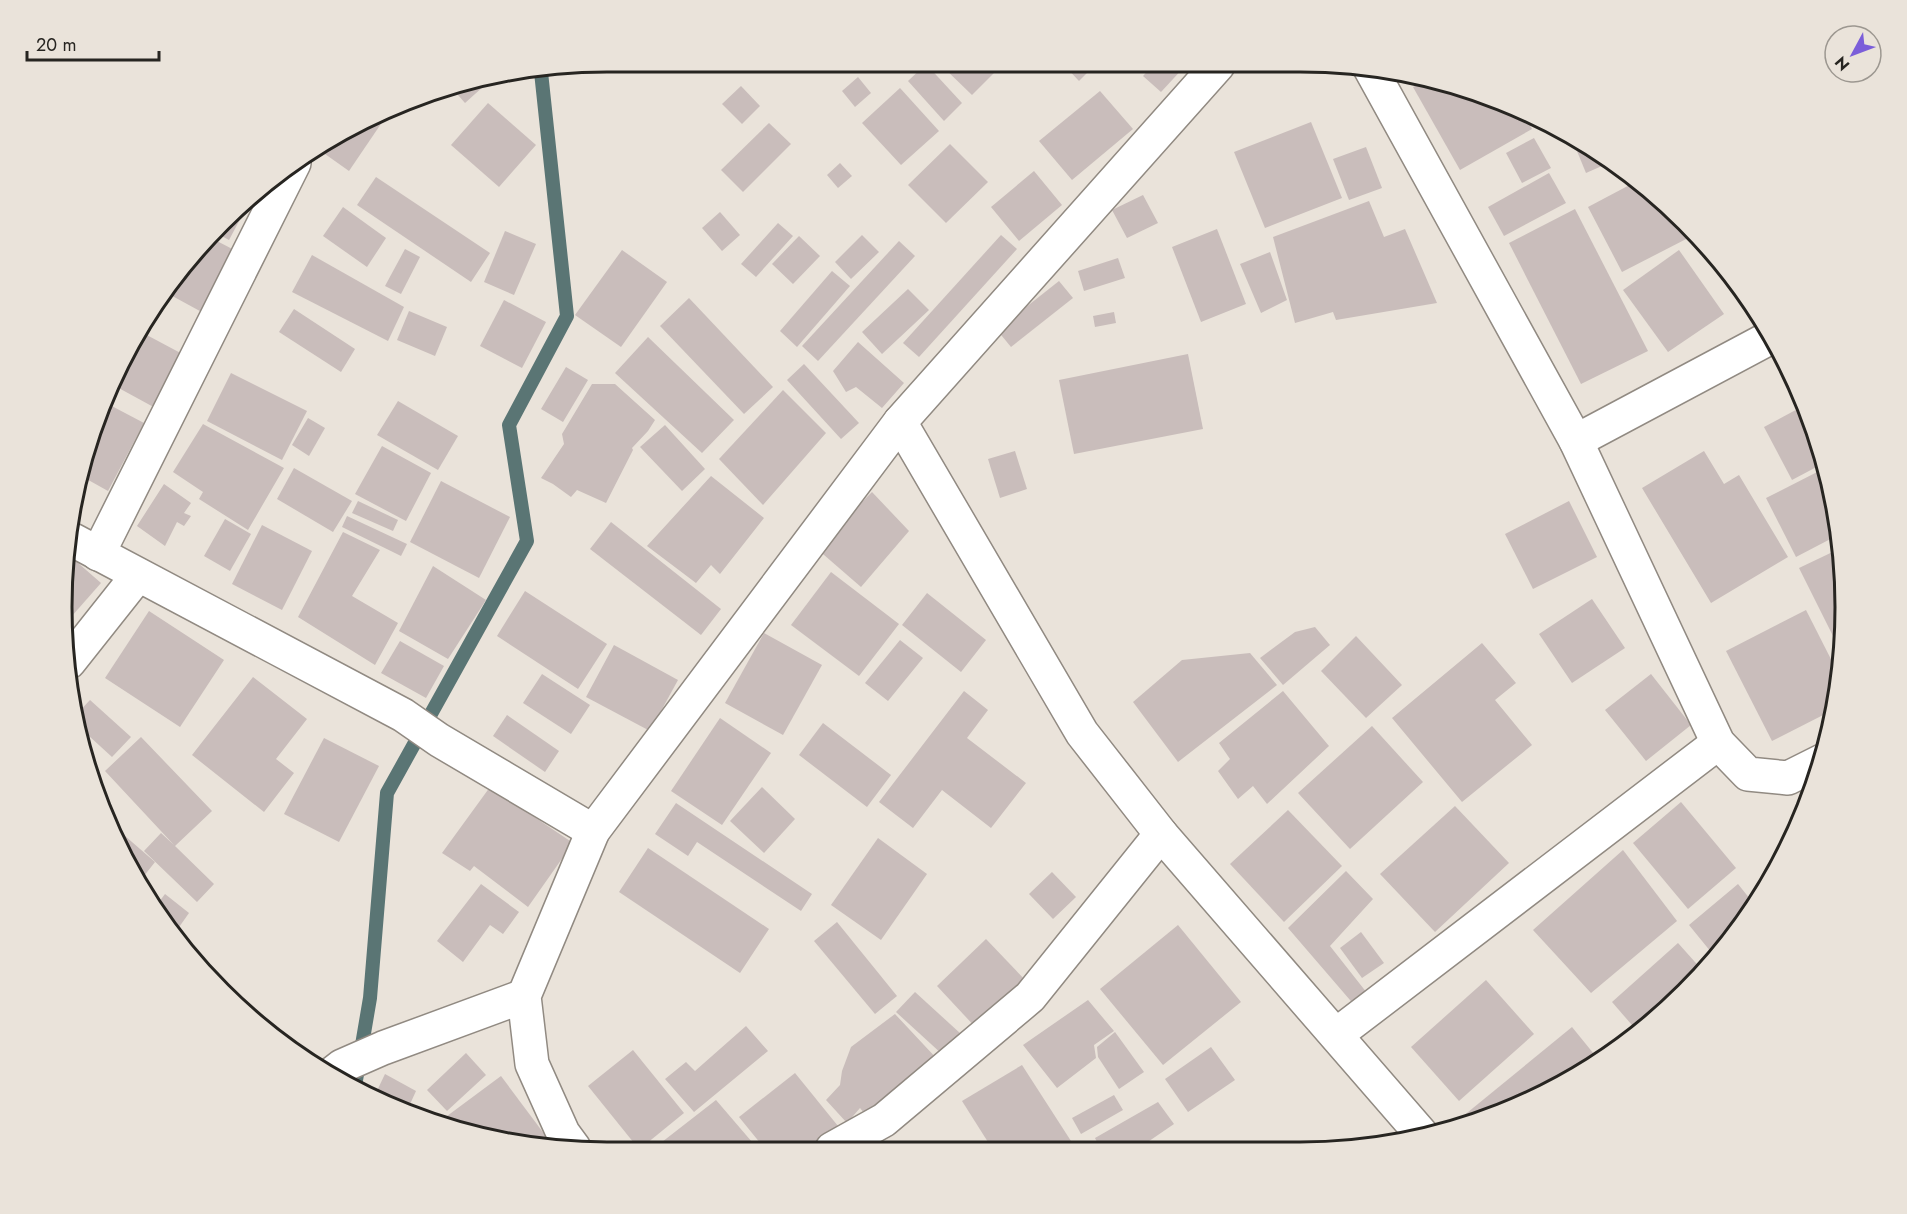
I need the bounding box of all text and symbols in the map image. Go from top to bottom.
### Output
scale bar [27,24,159,62]
north arrow [1823,24,1883,84]
text: 20 m [36,32,76,58]
text: N [1829,51,1855,76]

